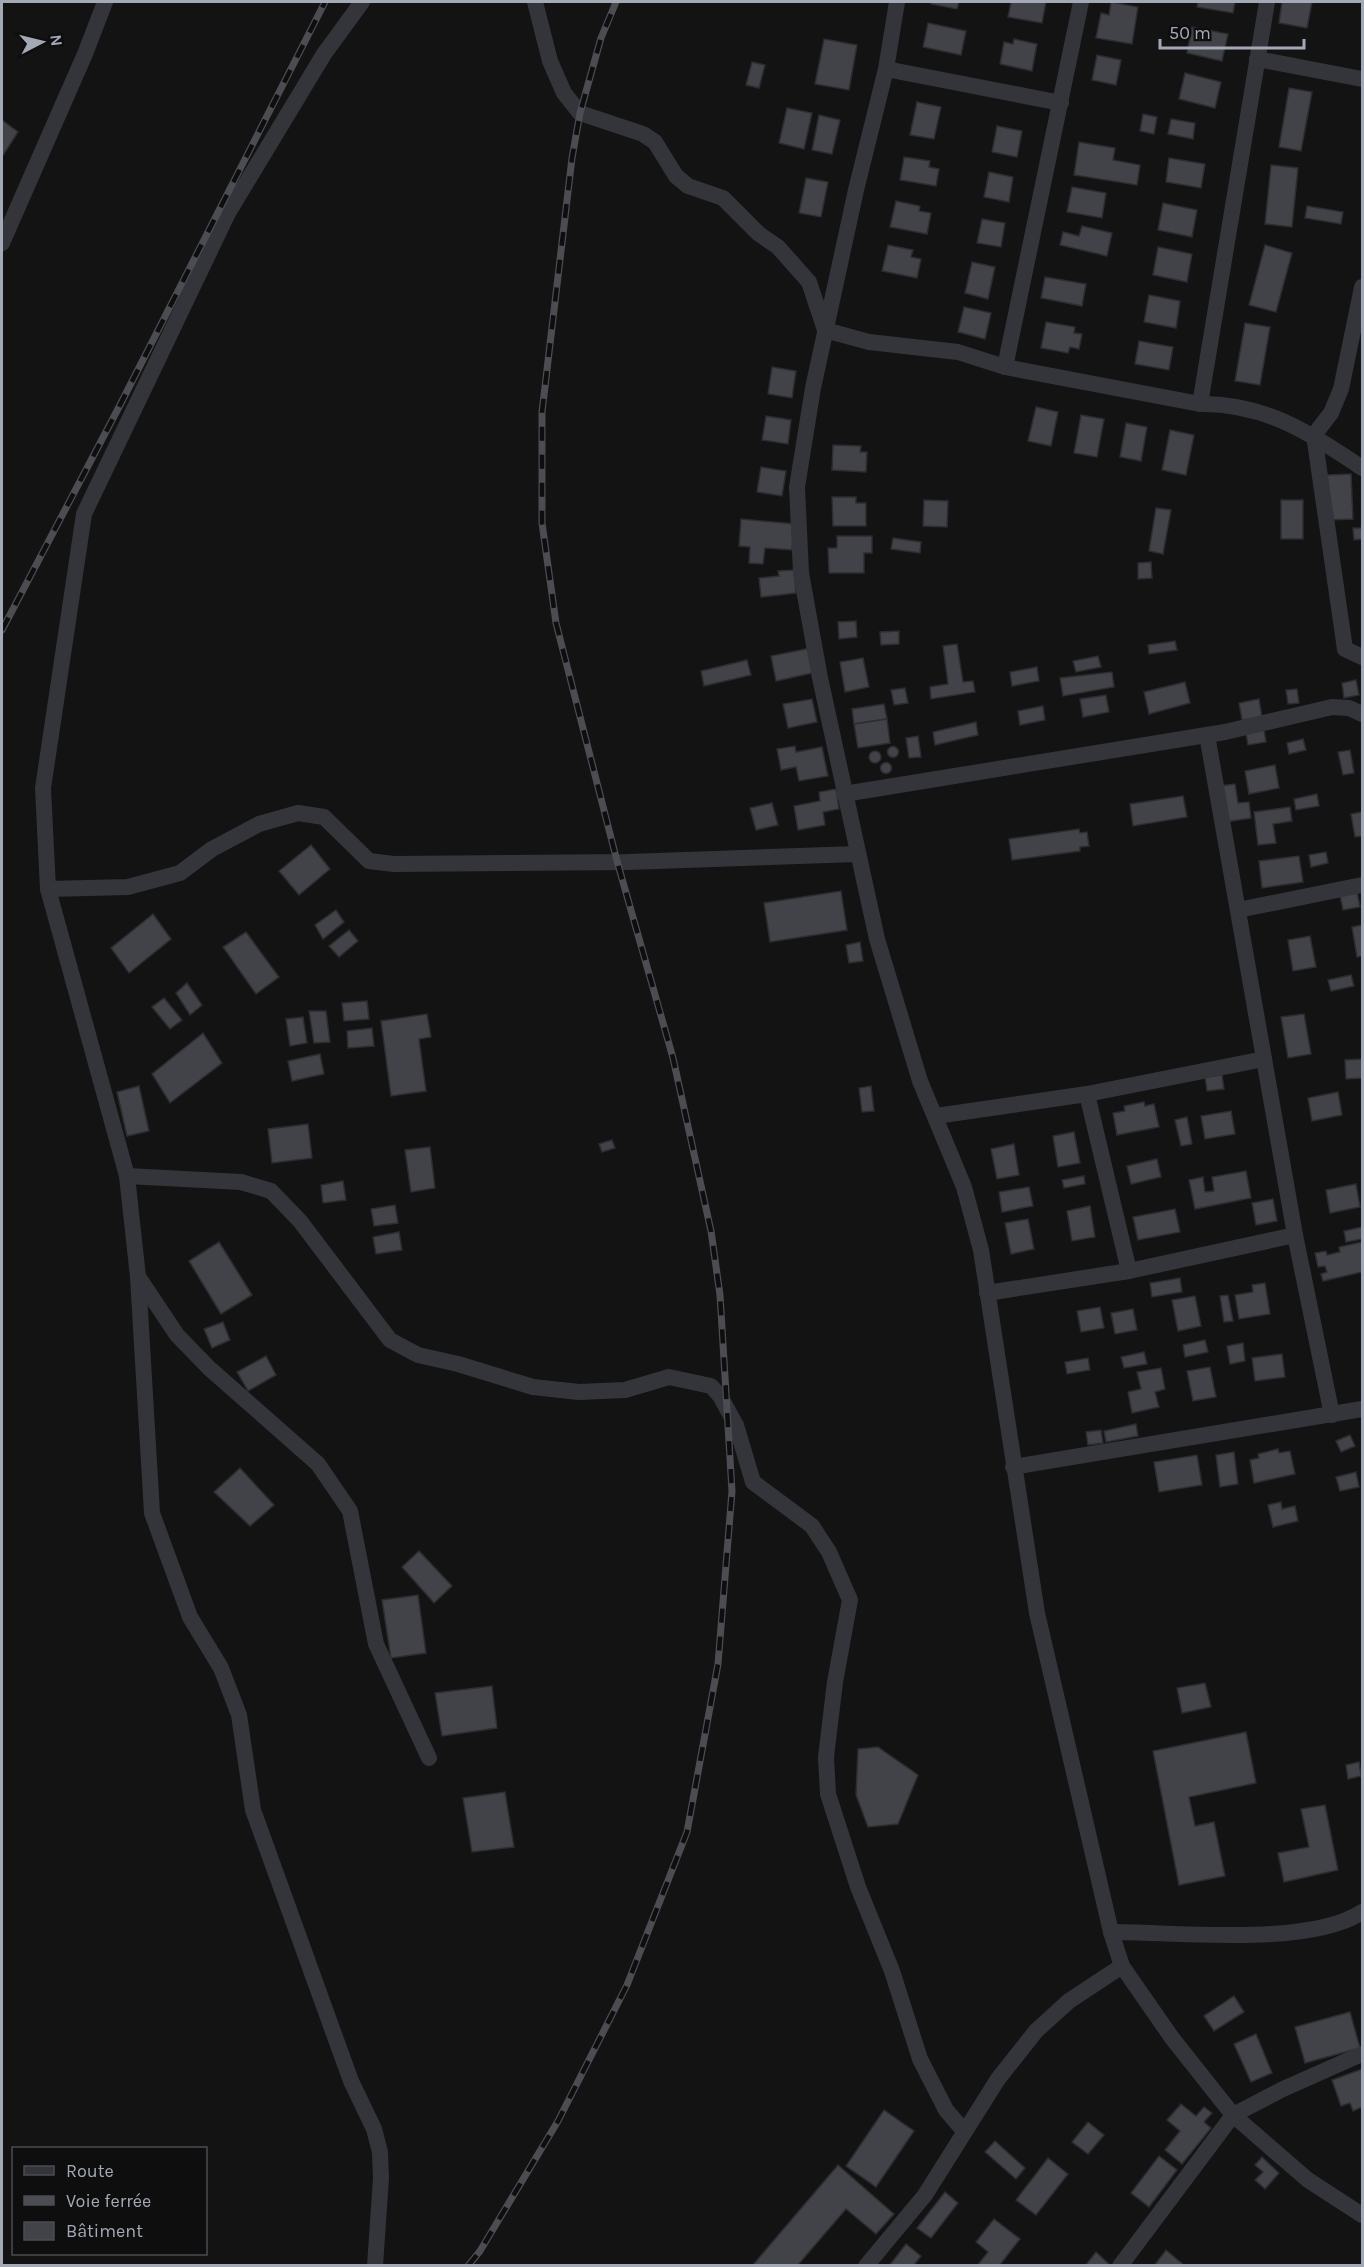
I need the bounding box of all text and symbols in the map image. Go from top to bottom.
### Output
north arrow [12,12,72,72]
scale bar [1160,12,1304,50]
text: 50 m [1169,22,1211,44]
text: N [46,33,67,47]
legend [12,2147,207,2255]
text: Route [66,2160,114,2182]
text: Voie ferrée [66,2190,151,2212]
text: Bâtiment [66,2220,143,2242]

